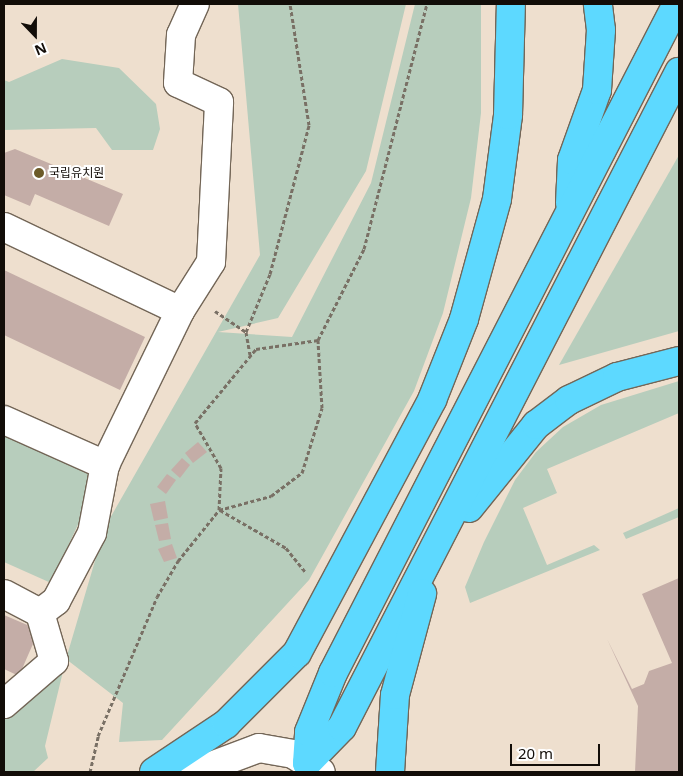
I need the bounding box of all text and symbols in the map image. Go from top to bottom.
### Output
north arrow [10,10,60,60]
text: N [32,38,50,60]
place label: 국립유치원 [49,166,104,180]
marker: 국립유치원 [33,167,45,179]
scale bar [513,734,603,766]
text: 20 m [518,743,553,763]

